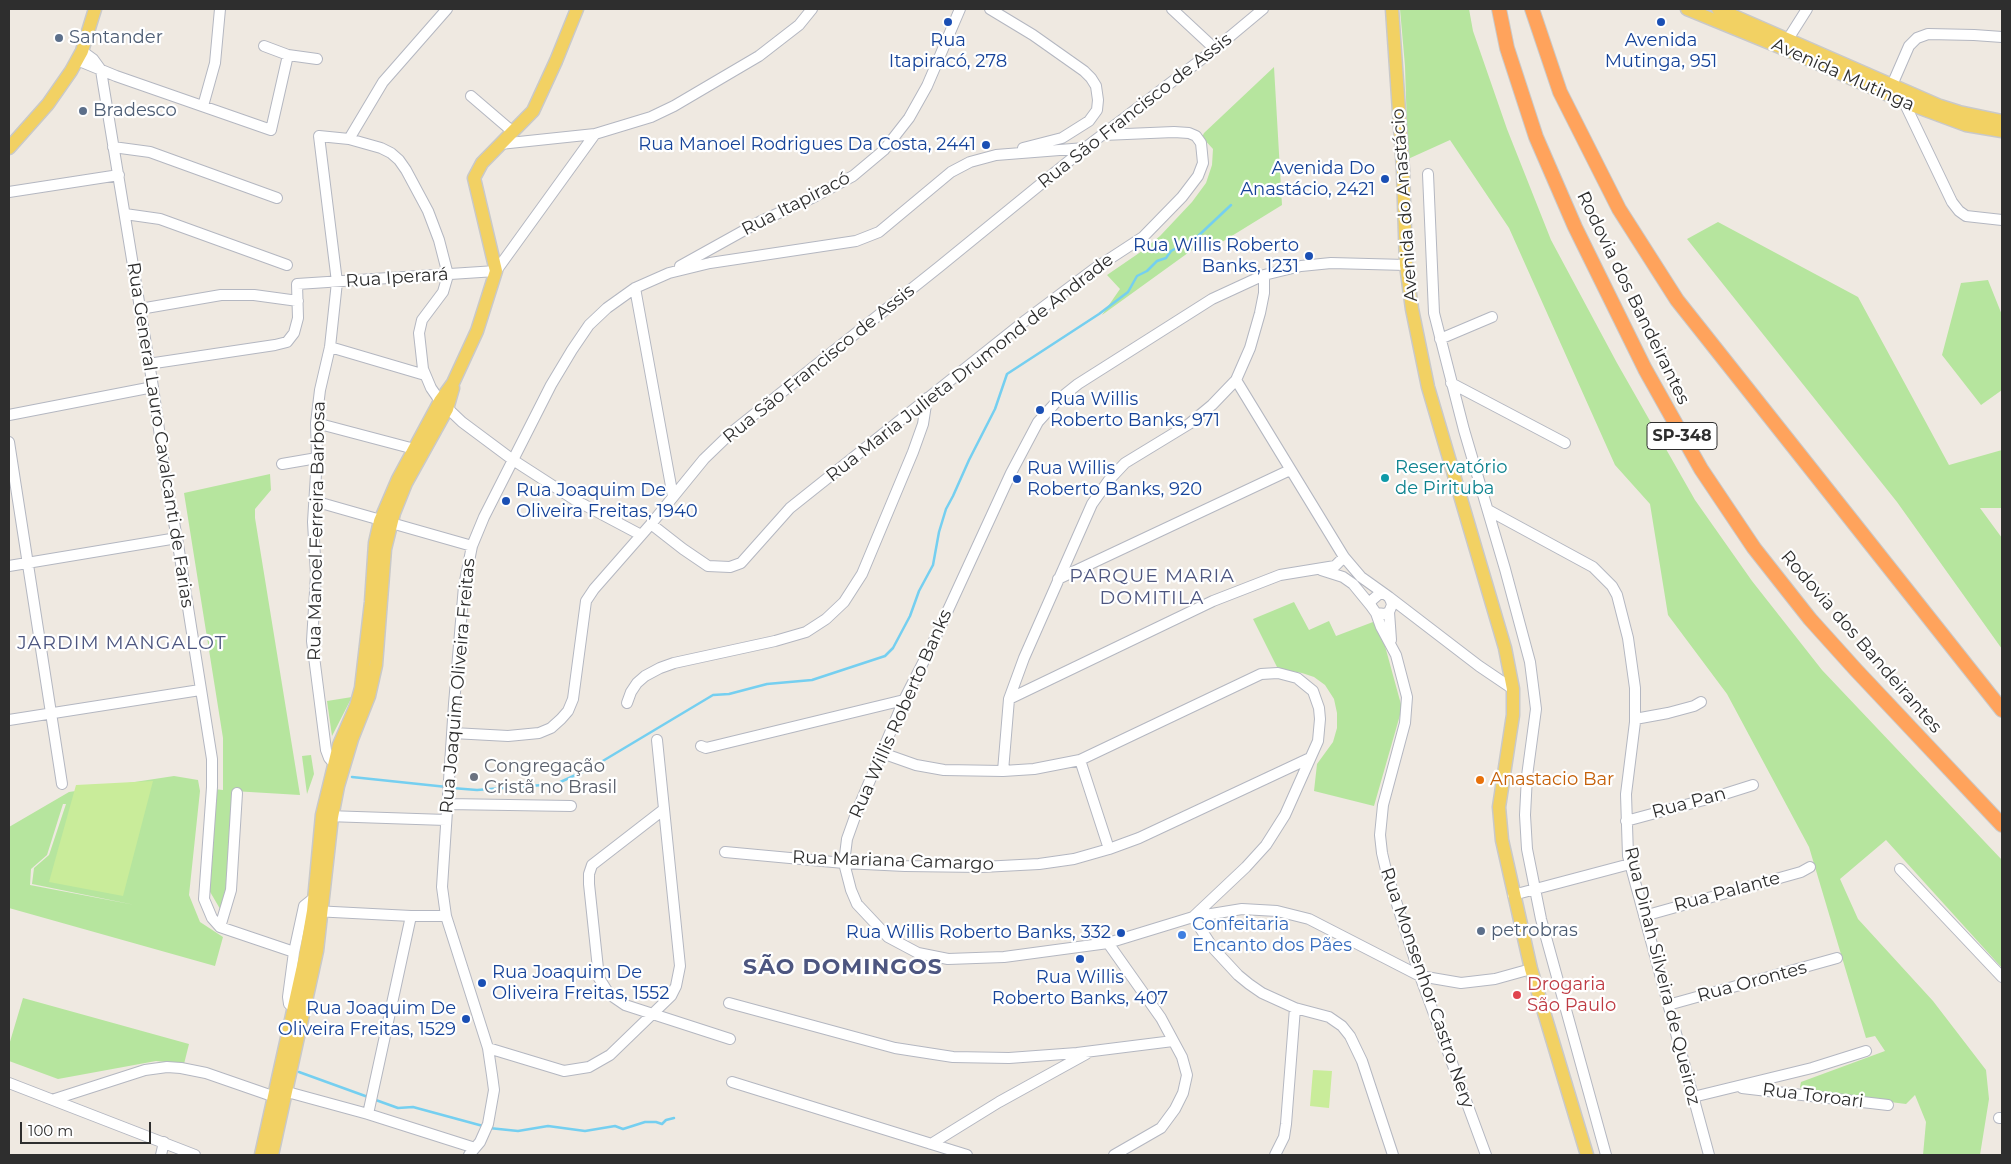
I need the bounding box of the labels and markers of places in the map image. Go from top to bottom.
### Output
marker: Rua Itapiracó, 278 [942,16,954,28]
marker: Avenida Mutinga, 951 [1655,16,1667,28]
place label: Santander [69,27,163,49]
place label: Rua Itapiracó, 278 [889,30,1007,72]
place label: Avenida Mutinga, 951 [1605,30,1717,72]
marker: Santander [53,32,65,44]
place label: Bradesco [93,100,177,122]
marker: Bradesco [77,105,89,117]
place label: Rua Manoel Rodrigues Da Costa, 2441 [638,134,976,156]
marker: Rua Manoel Rodrigues Da Costa, 2441 [980,139,992,151]
place label: Avenida Do Anastácio, 2421 [1240,158,1375,200]
marker: Avenida Do Anastácio, 2421 [1379,173,1391,185]
place label: Rua Willis Roberto Banks, 1231 [1133,235,1299,278]
marker: Rua Willis Roberto Banks, 1231 [1303,250,1315,262]
place label: Rua Willis Roberto Banks, 971 [1050,389,1220,432]
marker: Rua Willis Roberto Banks, 971 [1034,404,1046,416]
place label: Reservatório de Pirituba [1395,457,1508,499]
place label: Rua Willis Roberto Banks, 920 [1027,458,1202,500]
marker: Reservatório de Pirituba [1379,472,1391,484]
marker: Rua Willis Roberto Banks, 920 [1011,473,1023,485]
place label: Rua Joaquim De Oliveira Freitas, 1940 [516,480,698,522]
marker: Rua Joaquim De Oliveira Freitas, 1940 [500,495,512,507]
place label: Congregação Cristã no Brasil [484,756,617,799]
place label: Anastacio Bar [1490,769,1614,791]
marker: Congregação Cristã no Brasil [468,771,480,783]
marker: Anastacio Bar [1474,774,1486,786]
place label: Confeitaria Encanto dos Pães [1192,914,1352,956]
place label: petrobras [1491,920,1578,942]
place label: Rua Willis Roberto Banks, 332 [846,922,1111,944]
marker: petrobras [1475,925,1487,937]
marker: Rua Willis Roberto Banks, 332 [1115,927,1127,939]
marker: Confeitaria Encanto dos Pães [1176,929,1188,941]
marker: Rua Willis Roberto Banks, 407 [1074,953,1086,965]
place label: Rua Joaquim De Oliveira Freitas, 1552 [492,962,669,1004]
place label: Rua Willis Roberto Banks, 407 [992,967,1168,1010]
place label: Drogaria São Paulo [1527,974,1616,1016]
marker: Rua Joaquim De Oliveira Freitas, 1552 [476,977,488,989]
marker: Drogaria São Paulo [1511,989,1523,1001]
place label: Rua Joaquim De Oliveira Freitas, 1529 [278,998,456,1040]
marker: Rua Joaquim De Oliveira Freitas, 1529 [460,1013,472,1025]

